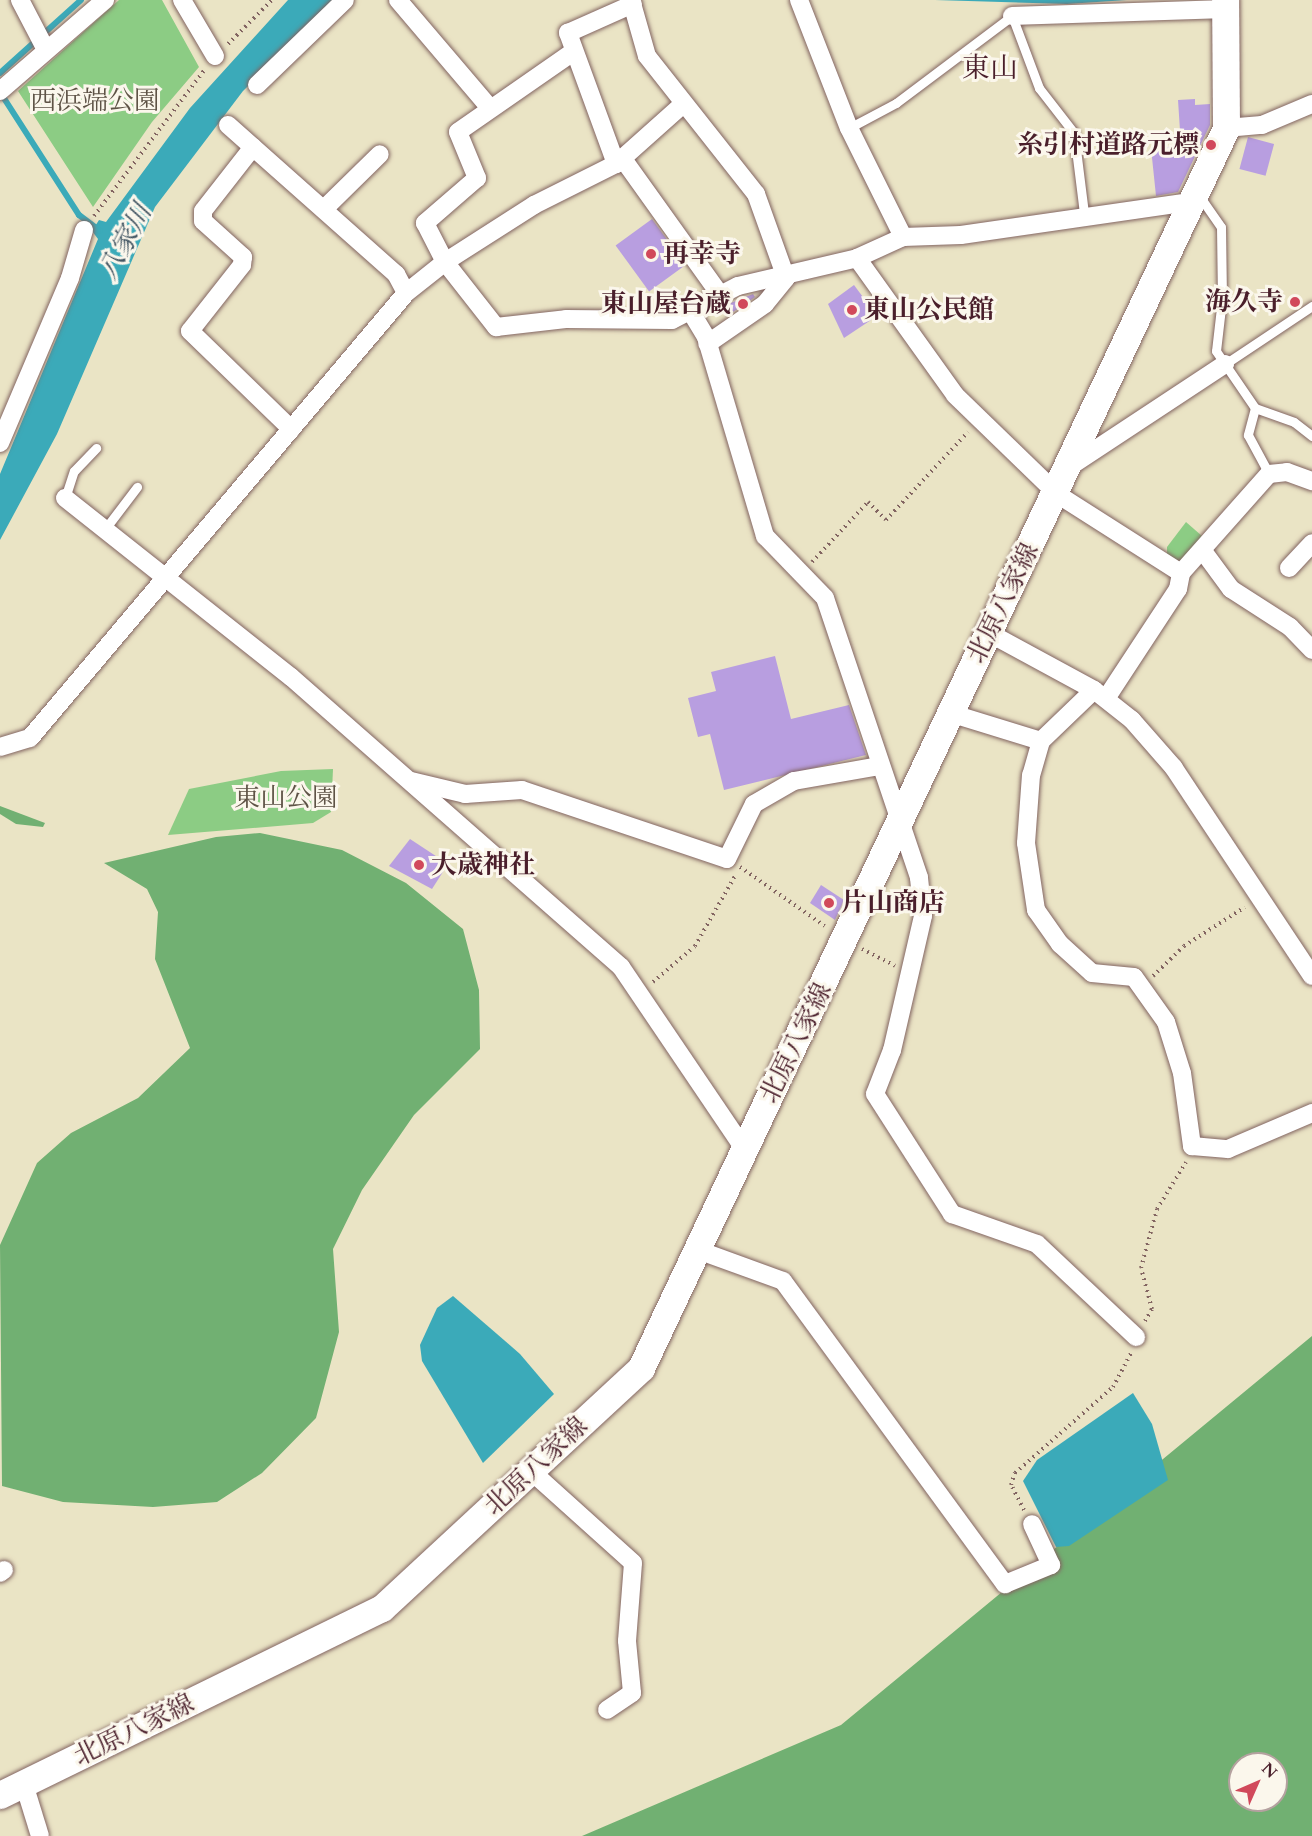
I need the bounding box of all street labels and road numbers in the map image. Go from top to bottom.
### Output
street label: 北原八家線 [960,538,1046,668]
street label: 北原八家線 [753,978,839,1108]
street label: 北原八家線 [478,1410,594,1522]
street label: 北原八家線 [69,1687,199,1773]

